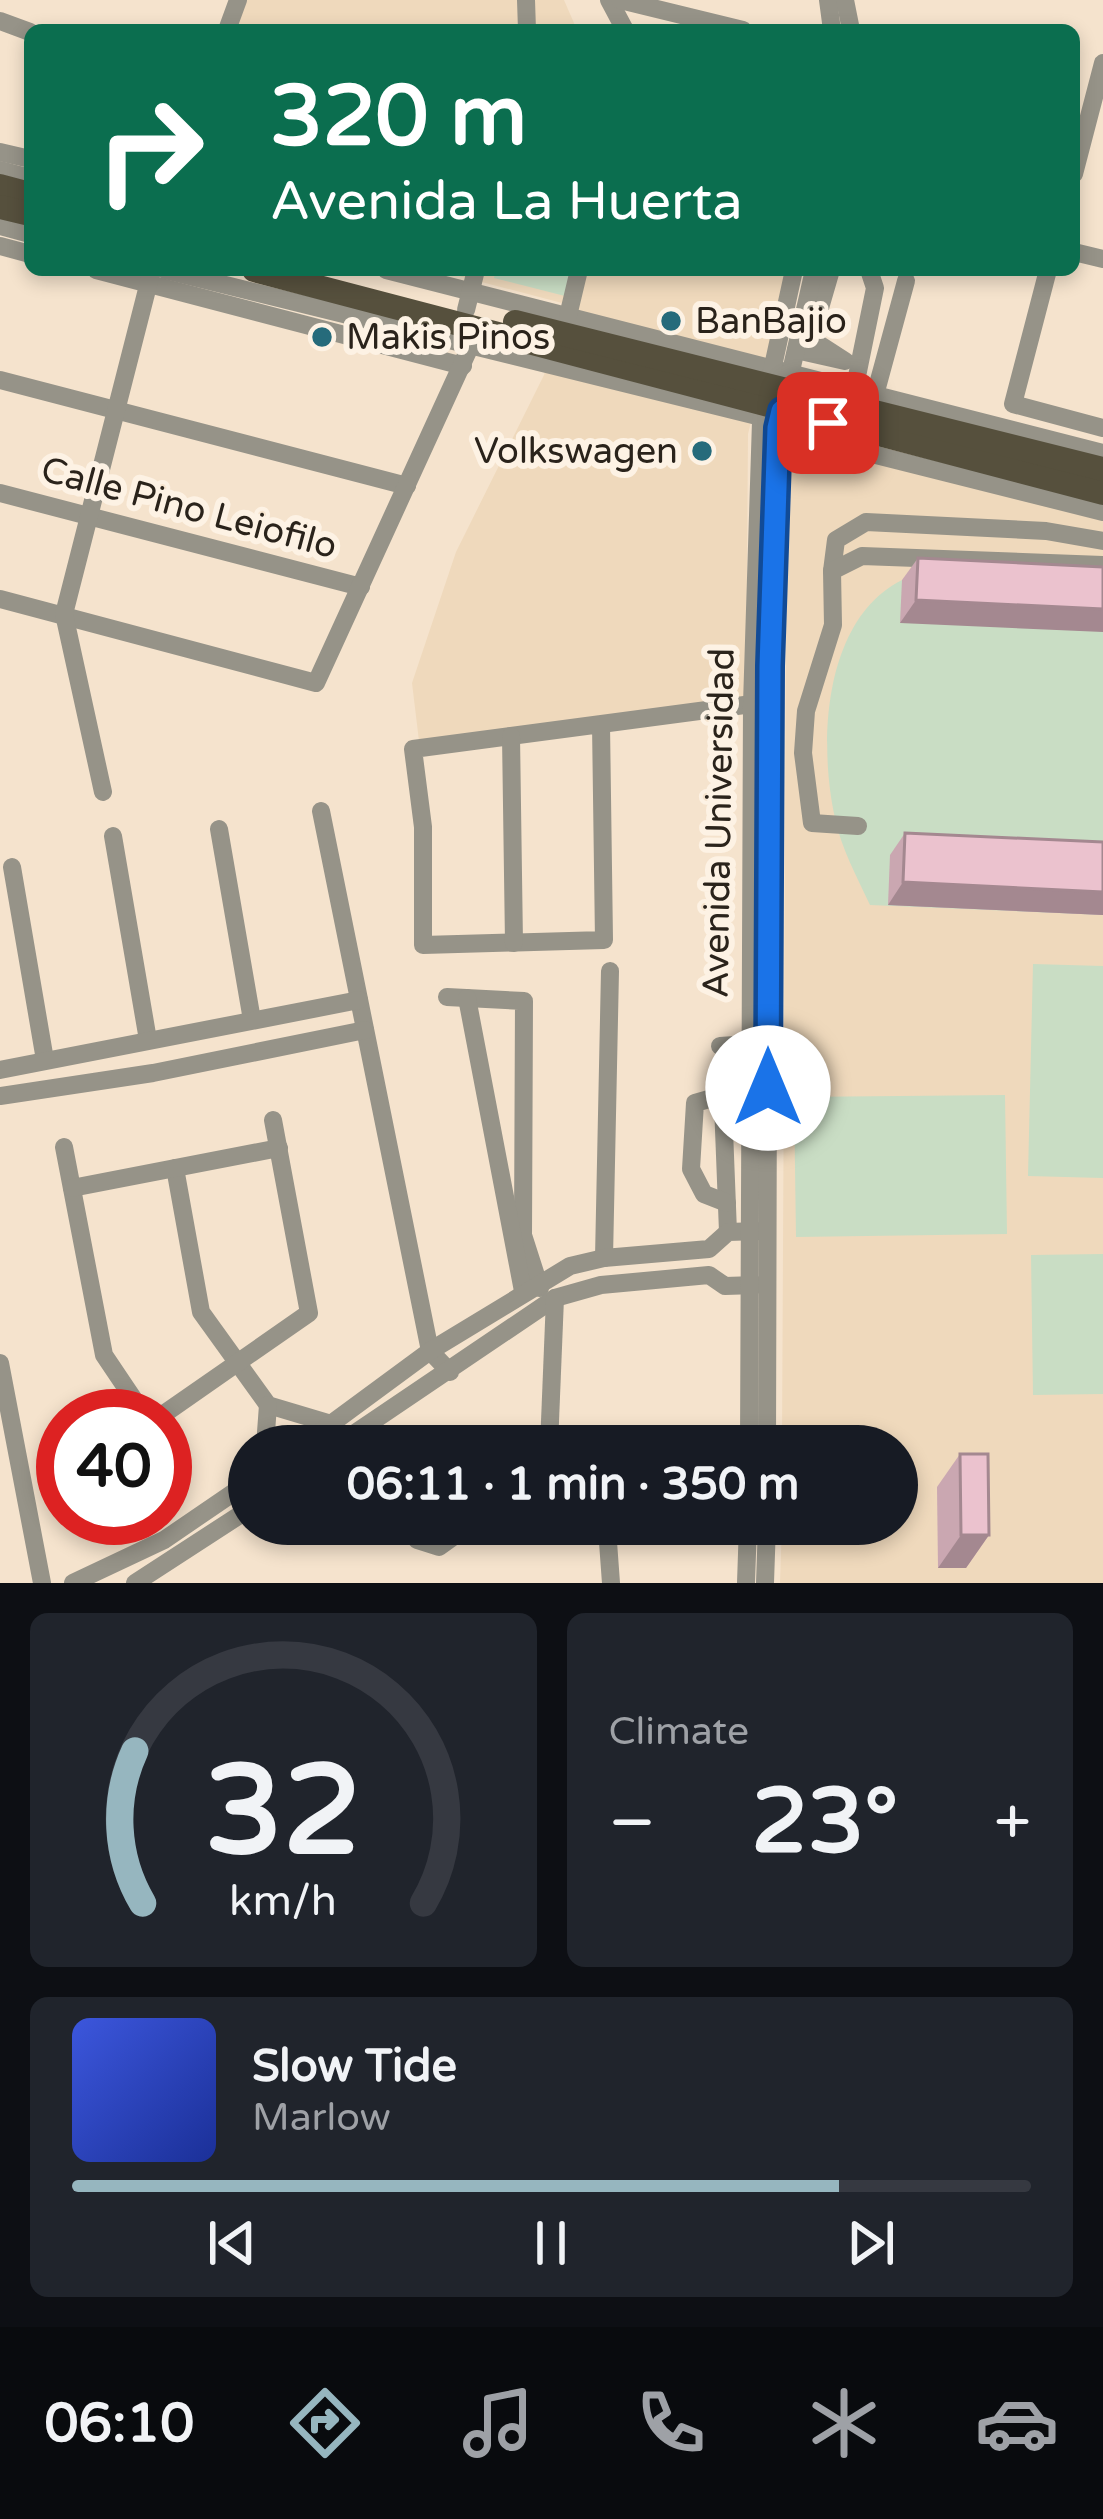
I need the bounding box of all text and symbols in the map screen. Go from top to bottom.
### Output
text: 320 m [270,67,527,168]
icon: right [72,72,228,228]
text: Avenida La Huerta [270,169,743,234]
place label: BanBajio [695,300,847,343]
marker: BanBajio [658,308,684,334]
place label: Makis Pinos [346,316,550,359]
marker: Makis Pinos [309,324,335,350]
pin [777,372,879,474]
icon: arrive [795,390,861,456]
place label: Volkswagen [474,430,678,473]
marker: Volkswagen [689,438,715,464]
street label: Calle Pino Leiofilo [36,448,342,568]
street label: Avenida Universidad [694,647,744,999]
position arrow [705,1025,831,1151]
speed limit sign: 40 [36,1389,192,1545]
text: 06:11 · 1 min · 350 m [347,1458,799,1512]
text: Climate [609,1708,749,1755]
text: 32 [205,1737,362,1888]
text: 23° [751,1768,898,1877]
text: − [609,1783,656,1863]
text: + [994,1783,1031,1863]
text: km/h [229,1876,337,1927]
text: Slow Tide [252,2040,457,2094]
text: Marlow [252,2094,391,2141]
icon: previous [199,2210,265,2276]
icon: pause [518,2210,584,2276]
icon: next [838,2210,904,2276]
icon: directions [283,2381,367,2465]
icon: music [456,2381,540,2465]
icon: phone [629,2381,713,2465]
icon: climate [802,2381,886,2465]
icon: car [975,2381,1059,2465]
text: 06:10 [44,2391,194,2456]

